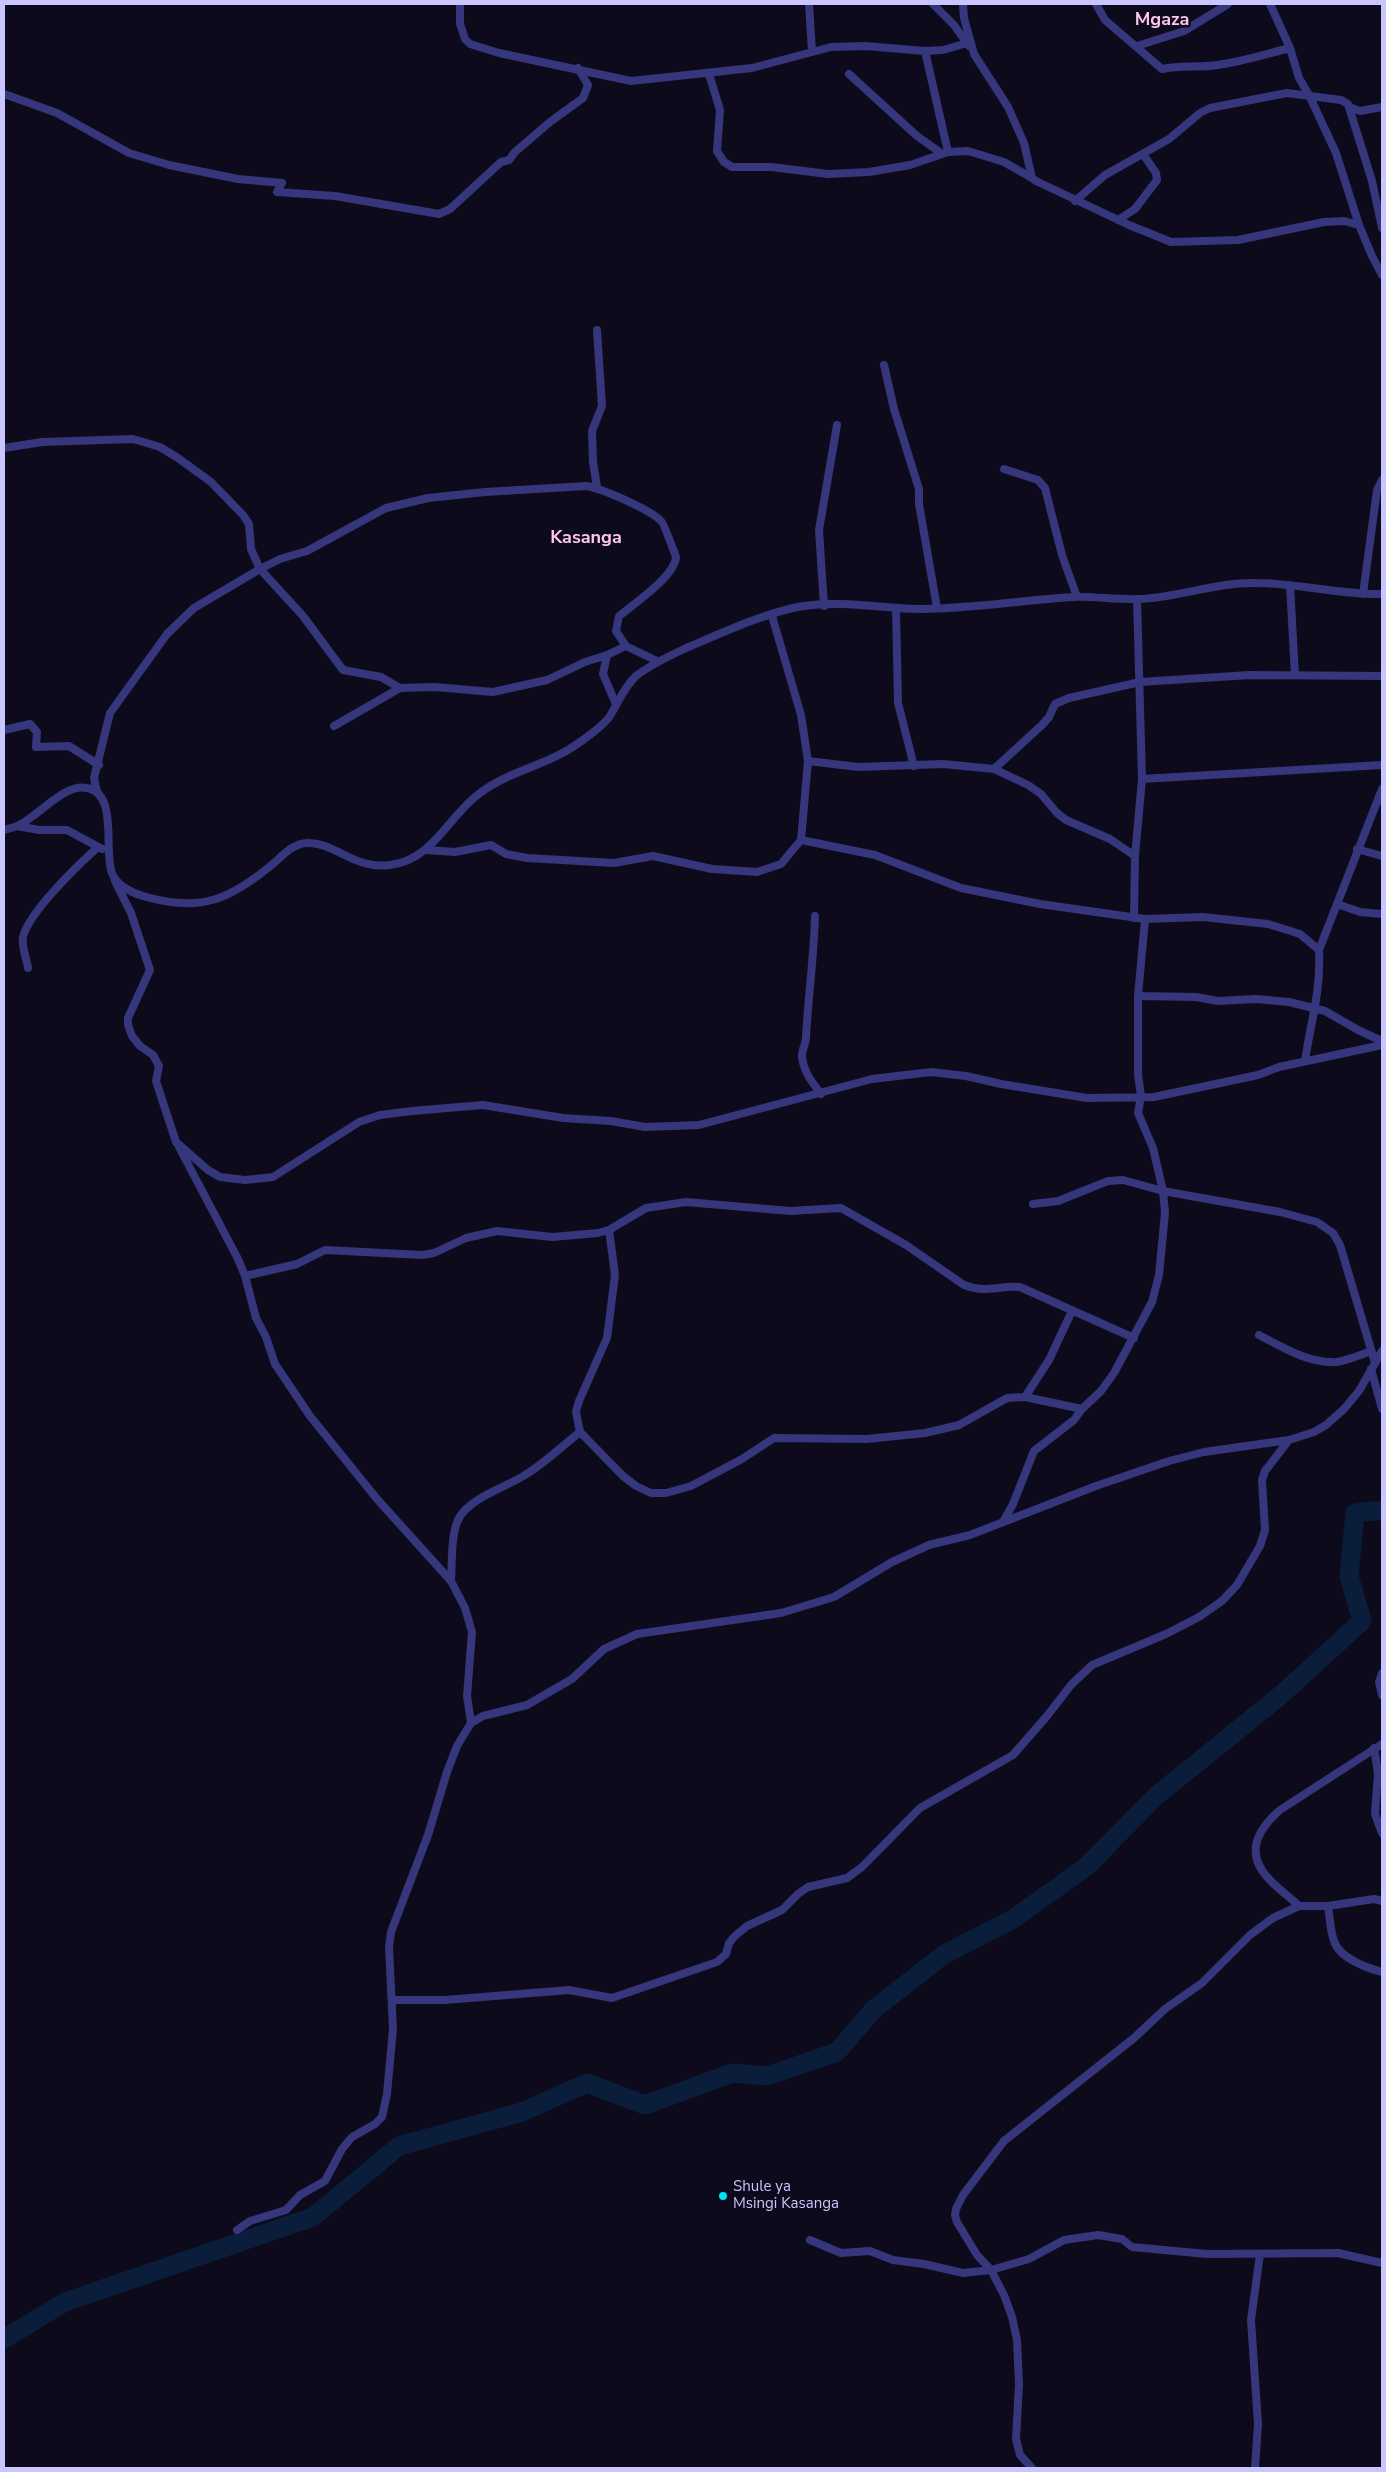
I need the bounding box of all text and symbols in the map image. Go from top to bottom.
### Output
district label: Mgaza [1135,10,1189,32]
district label: Kasanga [550,528,622,550]
place label: Shule ya Msingi Kasanga [733,2178,839,2213]
marker: Shule ya Msingi Kasanga [717,2190,729,2202]

